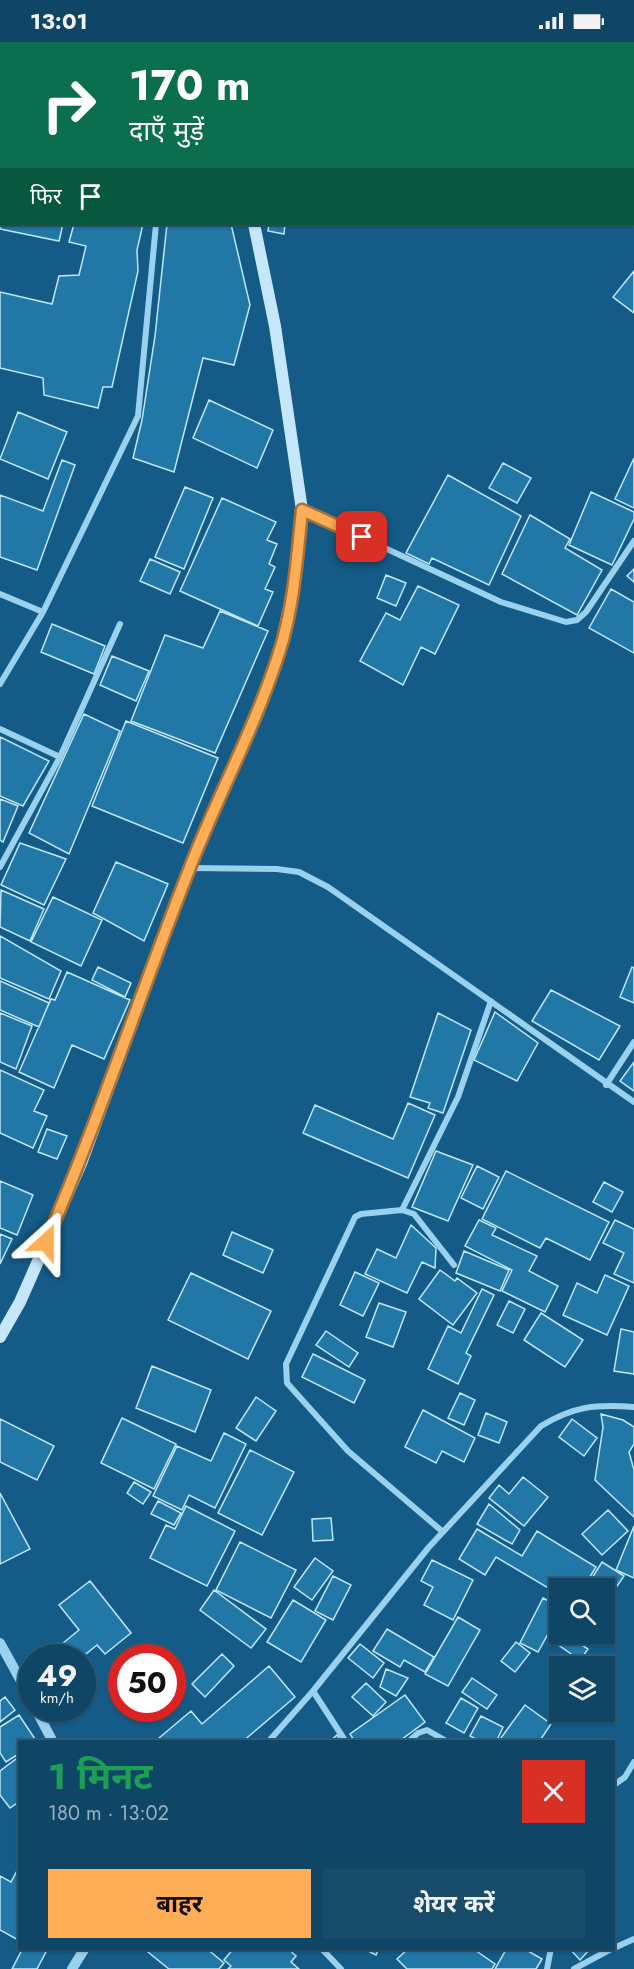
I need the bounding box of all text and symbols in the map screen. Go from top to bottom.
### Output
text: 13:01 [30,5,88,37]
text: 170 m [129,55,251,116]
icon: right [30,66,108,144]
text: दाएँ मुड़ें [129,111,204,150]
text: फिर [30,180,62,212]
icon: arrive [74,180,107,213]
pin [336,511,387,562]
icon: arrive [345,520,378,553]
position arrow [14,1210,78,1274]
map controls [549,1578,615,1722]
button: search [549,1578,615,1644]
speed limit sign: 50 [108,1644,186,1722]
text: 49 [36,1654,78,1697]
button: layers [549,1656,615,1722]
text: km/h [40,1687,74,1709]
text: 1 मिनट [48,1750,153,1802]
button: close [522,1760,585,1823]
text: 180 m · 13:02 [48,1799,169,1828]
button: बाहर [48,1869,311,1938]
button: शेयर करें [323,1869,585,1938]

